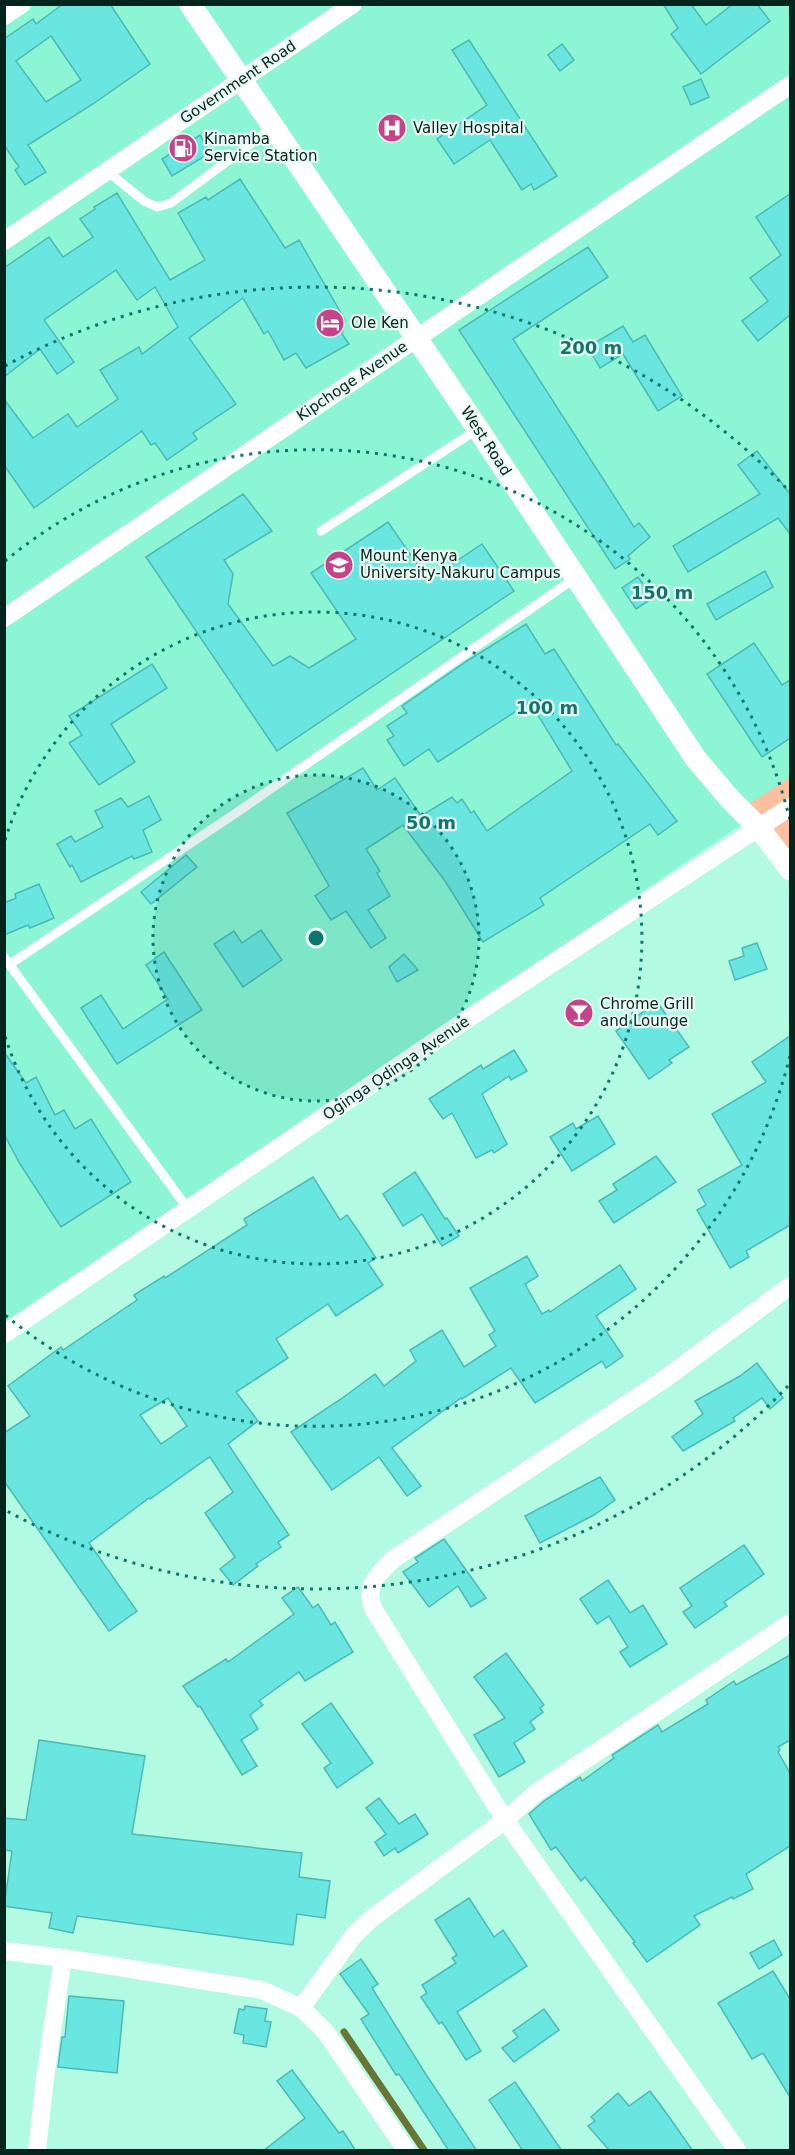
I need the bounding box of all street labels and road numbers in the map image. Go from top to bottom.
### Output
street label: Government Road [177,37,299,127]
street label: Kipchoge Avenue [293,337,411,425]
street label: West Road [457,403,515,479]
street label: Oginga Odinga Avenue [319,1012,473,1124]

